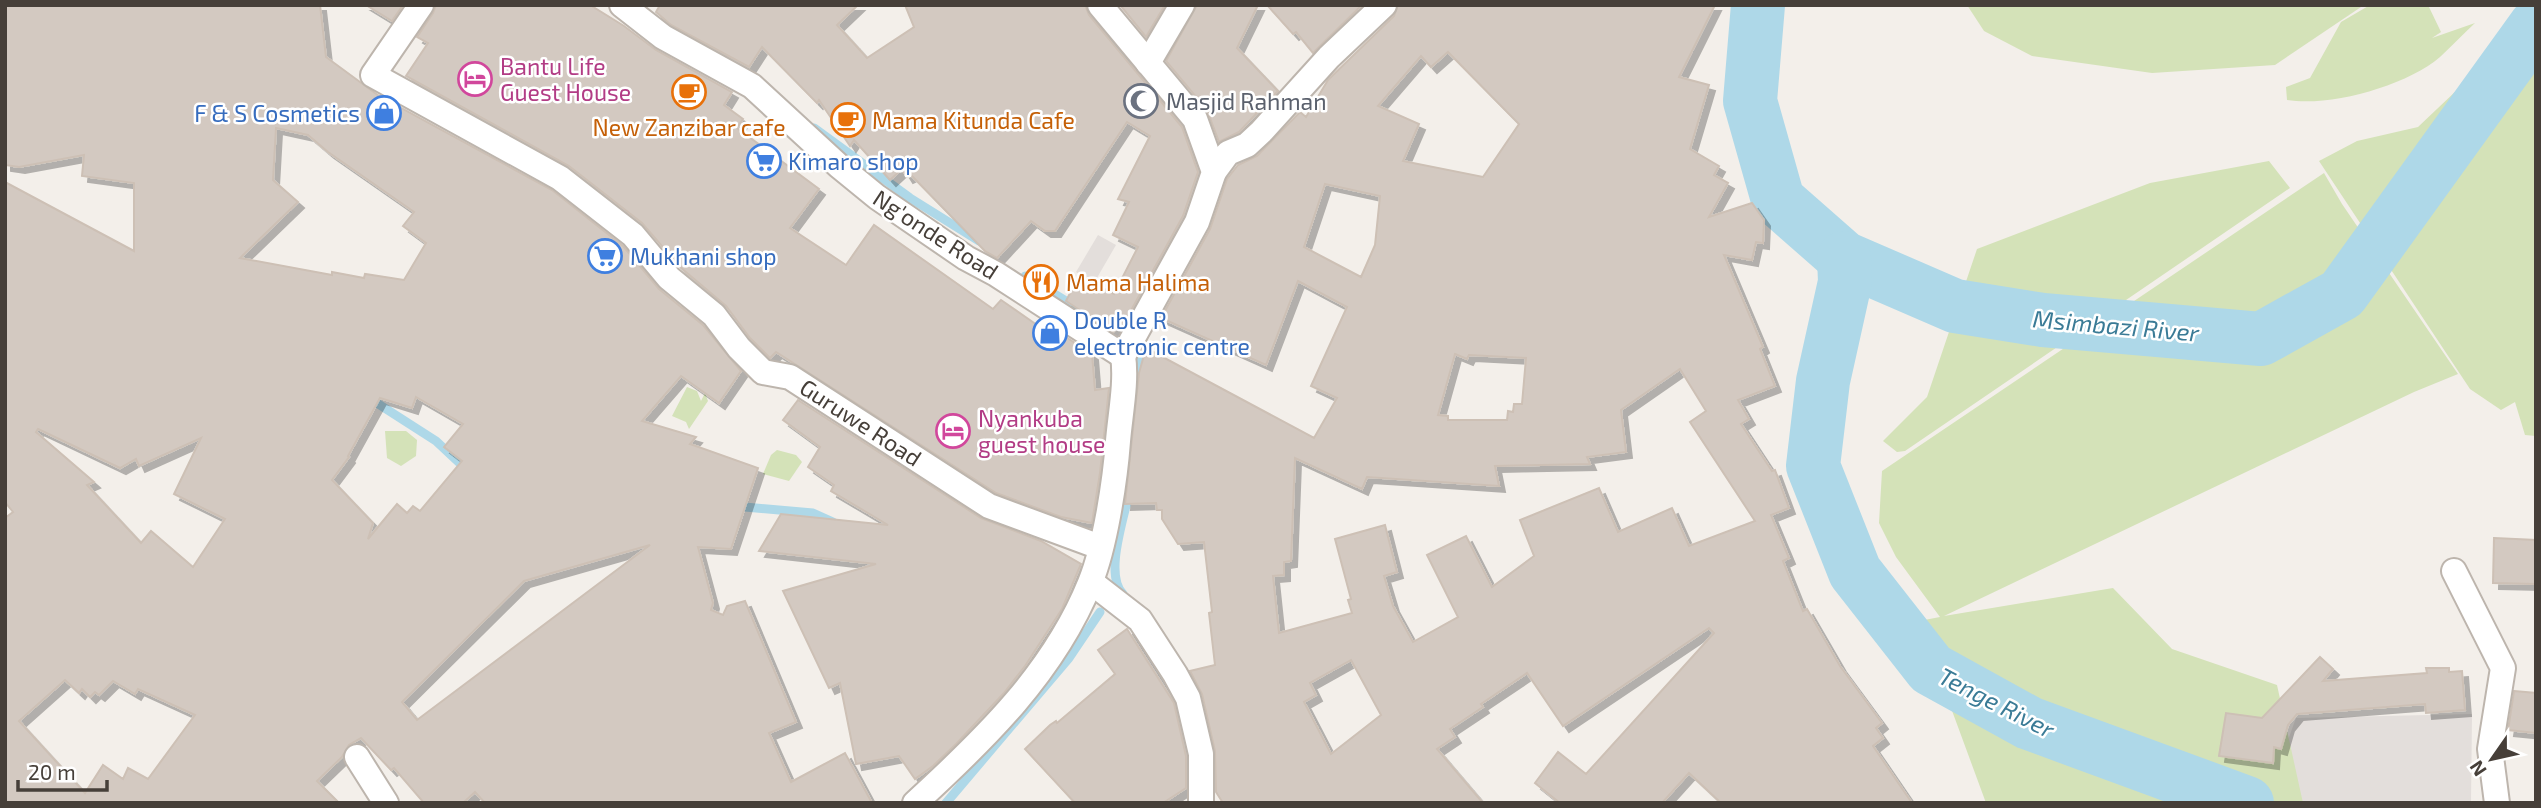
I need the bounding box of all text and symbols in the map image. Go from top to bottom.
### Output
place label: Bantu Life Guest House [500,52,631,106]
hotel icon: Bantu Life Guest House [456,60,494,98]
cafe icon: New Zanzibar cafe [670,73,708,111]
mosque icon: Masjid Rahman [1122,82,1160,120]
place label: Masjid Rahman [1166,87,1327,115]
shop icon: F & S Cosmetics [365,94,403,132]
place label: F & S Cosmetics [194,99,360,127]
cafe icon: Mama Kitunda Cafe [829,101,867,139]
place label: Mama Kitunda Cafe [872,106,1075,134]
place label: New Zanzibar cafe [592,113,786,141]
supermarket icon: Kimaro shop [745,142,783,180]
place label: Kimaro shop [788,147,919,175]
street label: Ng'onde Road [868,183,1004,285]
supermarket icon: Mukhani shop [586,237,624,275]
place label: Mukhani shop [630,242,777,270]
restaurant icon: Mama Halima [1022,263,1060,301]
place label: Mama Halima [1066,268,1210,296]
water label: Msimbazi River [2032,303,2201,347]
place label: Double R electronic centre [1074,306,1250,360]
shop icon: Double R electronic centre [1031,314,1069,352]
street label: Guruwe Road [795,372,927,472]
place label: Nyankuba guest house [978,404,1105,458]
hotel icon: Nyankuba guest house [934,412,972,450]
water label: Tenge River [1934,660,2060,744]
north arrow [2457,724,2527,794]
scale bar [18,748,107,792]
text: N [2464,757,2491,781]
text: 20 m [28,759,76,784]

